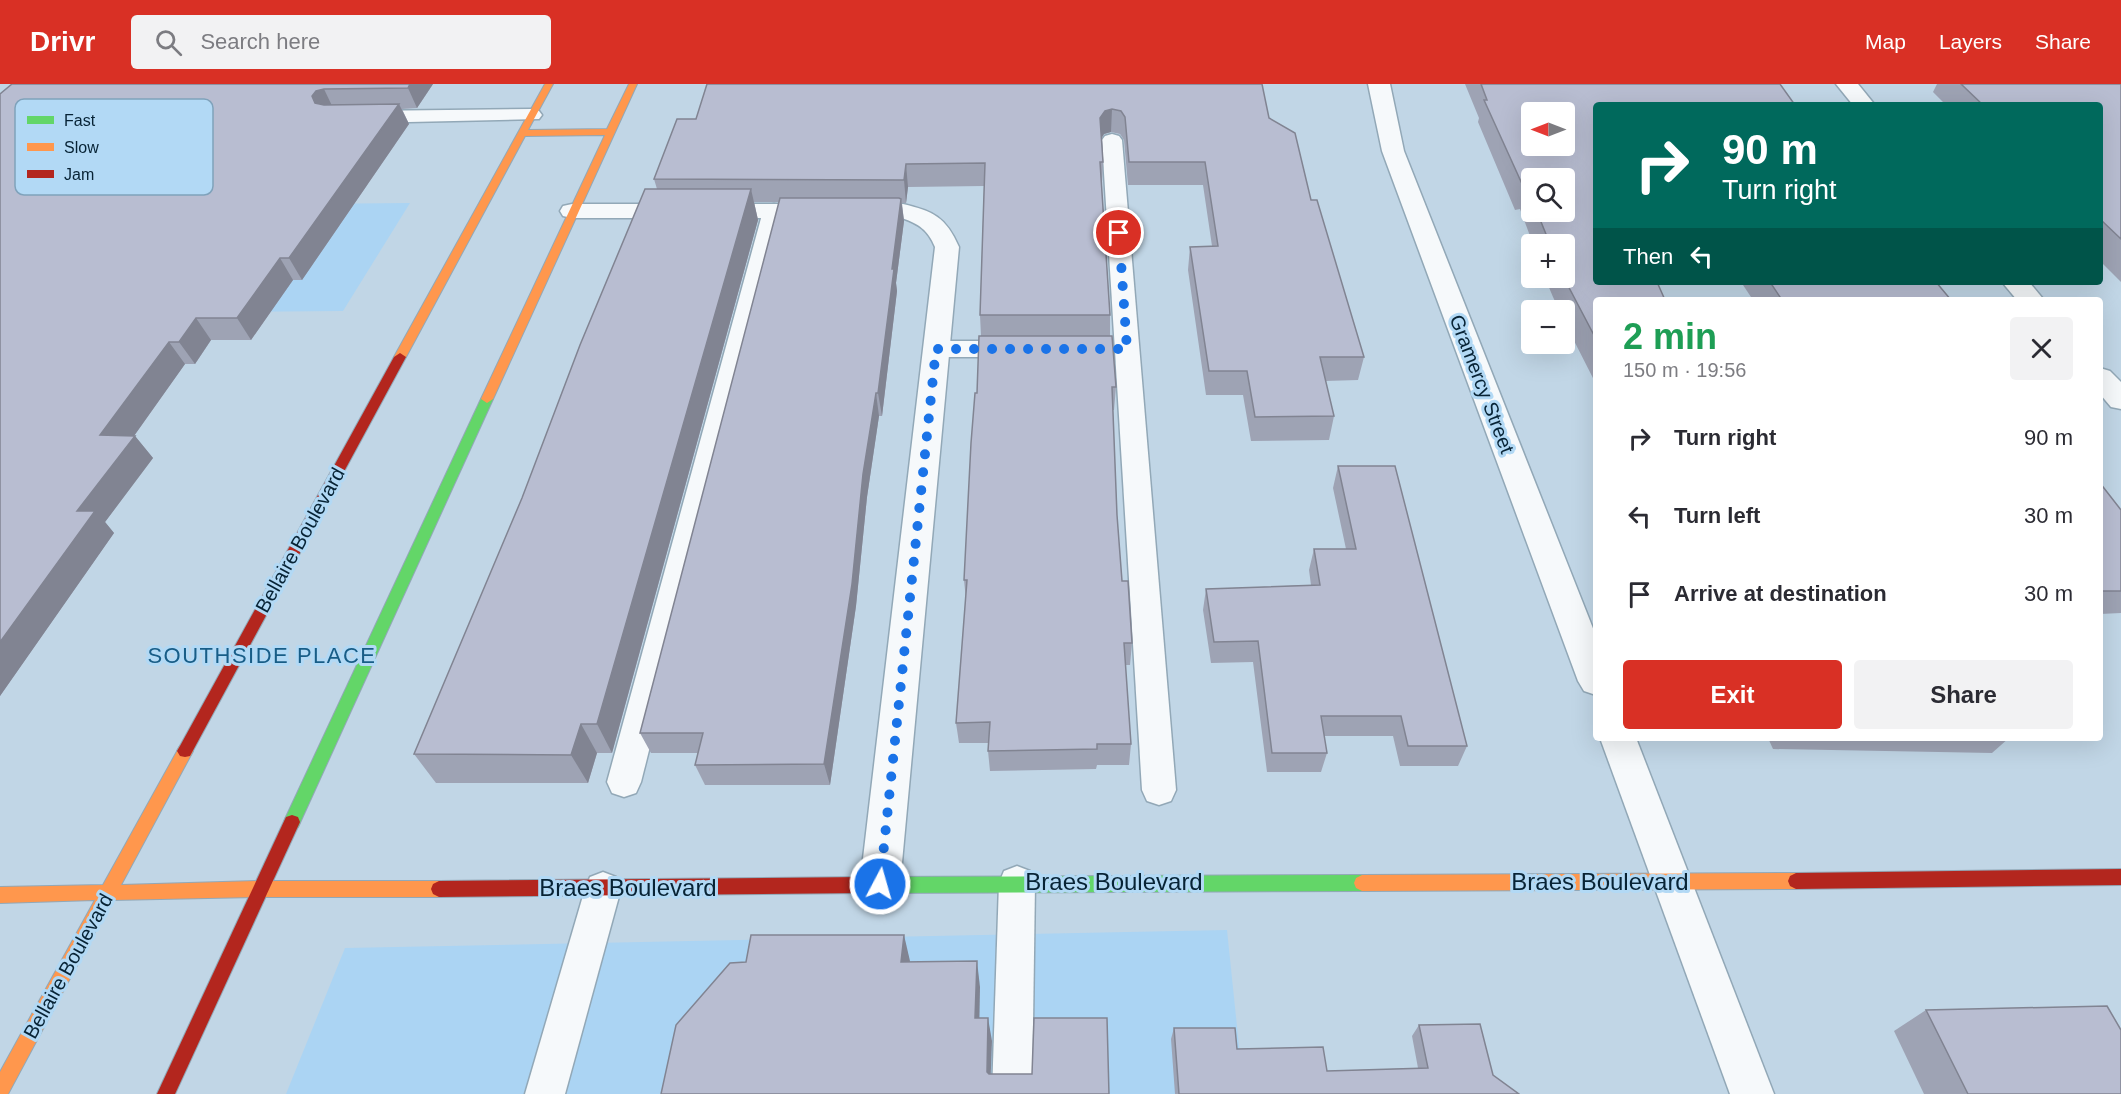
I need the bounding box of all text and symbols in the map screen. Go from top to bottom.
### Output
search box [131,15,551,69]
text: Drivr [30,26,95,57]
icon: search [152,26,185,59]
text: Search here [200,29,320,54]
text: Map [1865,30,1906,53]
text: Layers [1939,30,2002,53]
text: Share [2035,30,2091,53]
legend [15,99,213,195]
north arrow [1521,102,1575,156]
map controls [1521,102,1575,354]
text: Fast [64,112,96,129]
icon: right [1623,126,1701,204]
text: 90 m [1722,126,1818,173]
text: Slow [64,139,99,156]
text: Jam [64,166,94,183]
button: search [1521,168,1575,222]
text: Turn right [1722,175,1837,205]
pin [1093,207,1144,258]
icon: arrive [1102,216,1135,249]
button: + [1521,234,1575,288]
icon: left [1685,240,1718,273]
text: Then [1623,244,1673,269]
button: − [1521,300,1575,354]
street label: Gramercy Street [1445,312,1519,457]
text: 2 min [1623,316,1717,357]
button: close [2010,317,2073,380]
text: 150 m · 19:56 [1623,359,1746,381]
icon: right [1623,422,1656,455]
text: Turn right [1674,425,1776,450]
text: 90 m [2024,425,2073,450]
street label: Bellaire Boulevard [251,464,349,616]
icon: left [1623,500,1656,533]
text: Turn left [1674,503,1760,528]
text: 30 m [2024,503,2073,528]
icon: arrive [1623,578,1656,611]
text: Arrive at destination [1674,581,1887,606]
text: 30 m [2024,581,2073,606]
district label: SOUTHSIDE PLACE [147,643,377,668]
button: Exit [1623,660,1842,729]
button: Share [1854,660,2073,729]
position arrow [848,852,912,916]
street label: Braes Boulevard [1025,868,1203,895]
street label: Braes Boulevard [1511,868,1689,895]
street label: Braes Boulevard [539,874,717,901]
street label: Bellaire Boulevard [19,890,117,1042]

